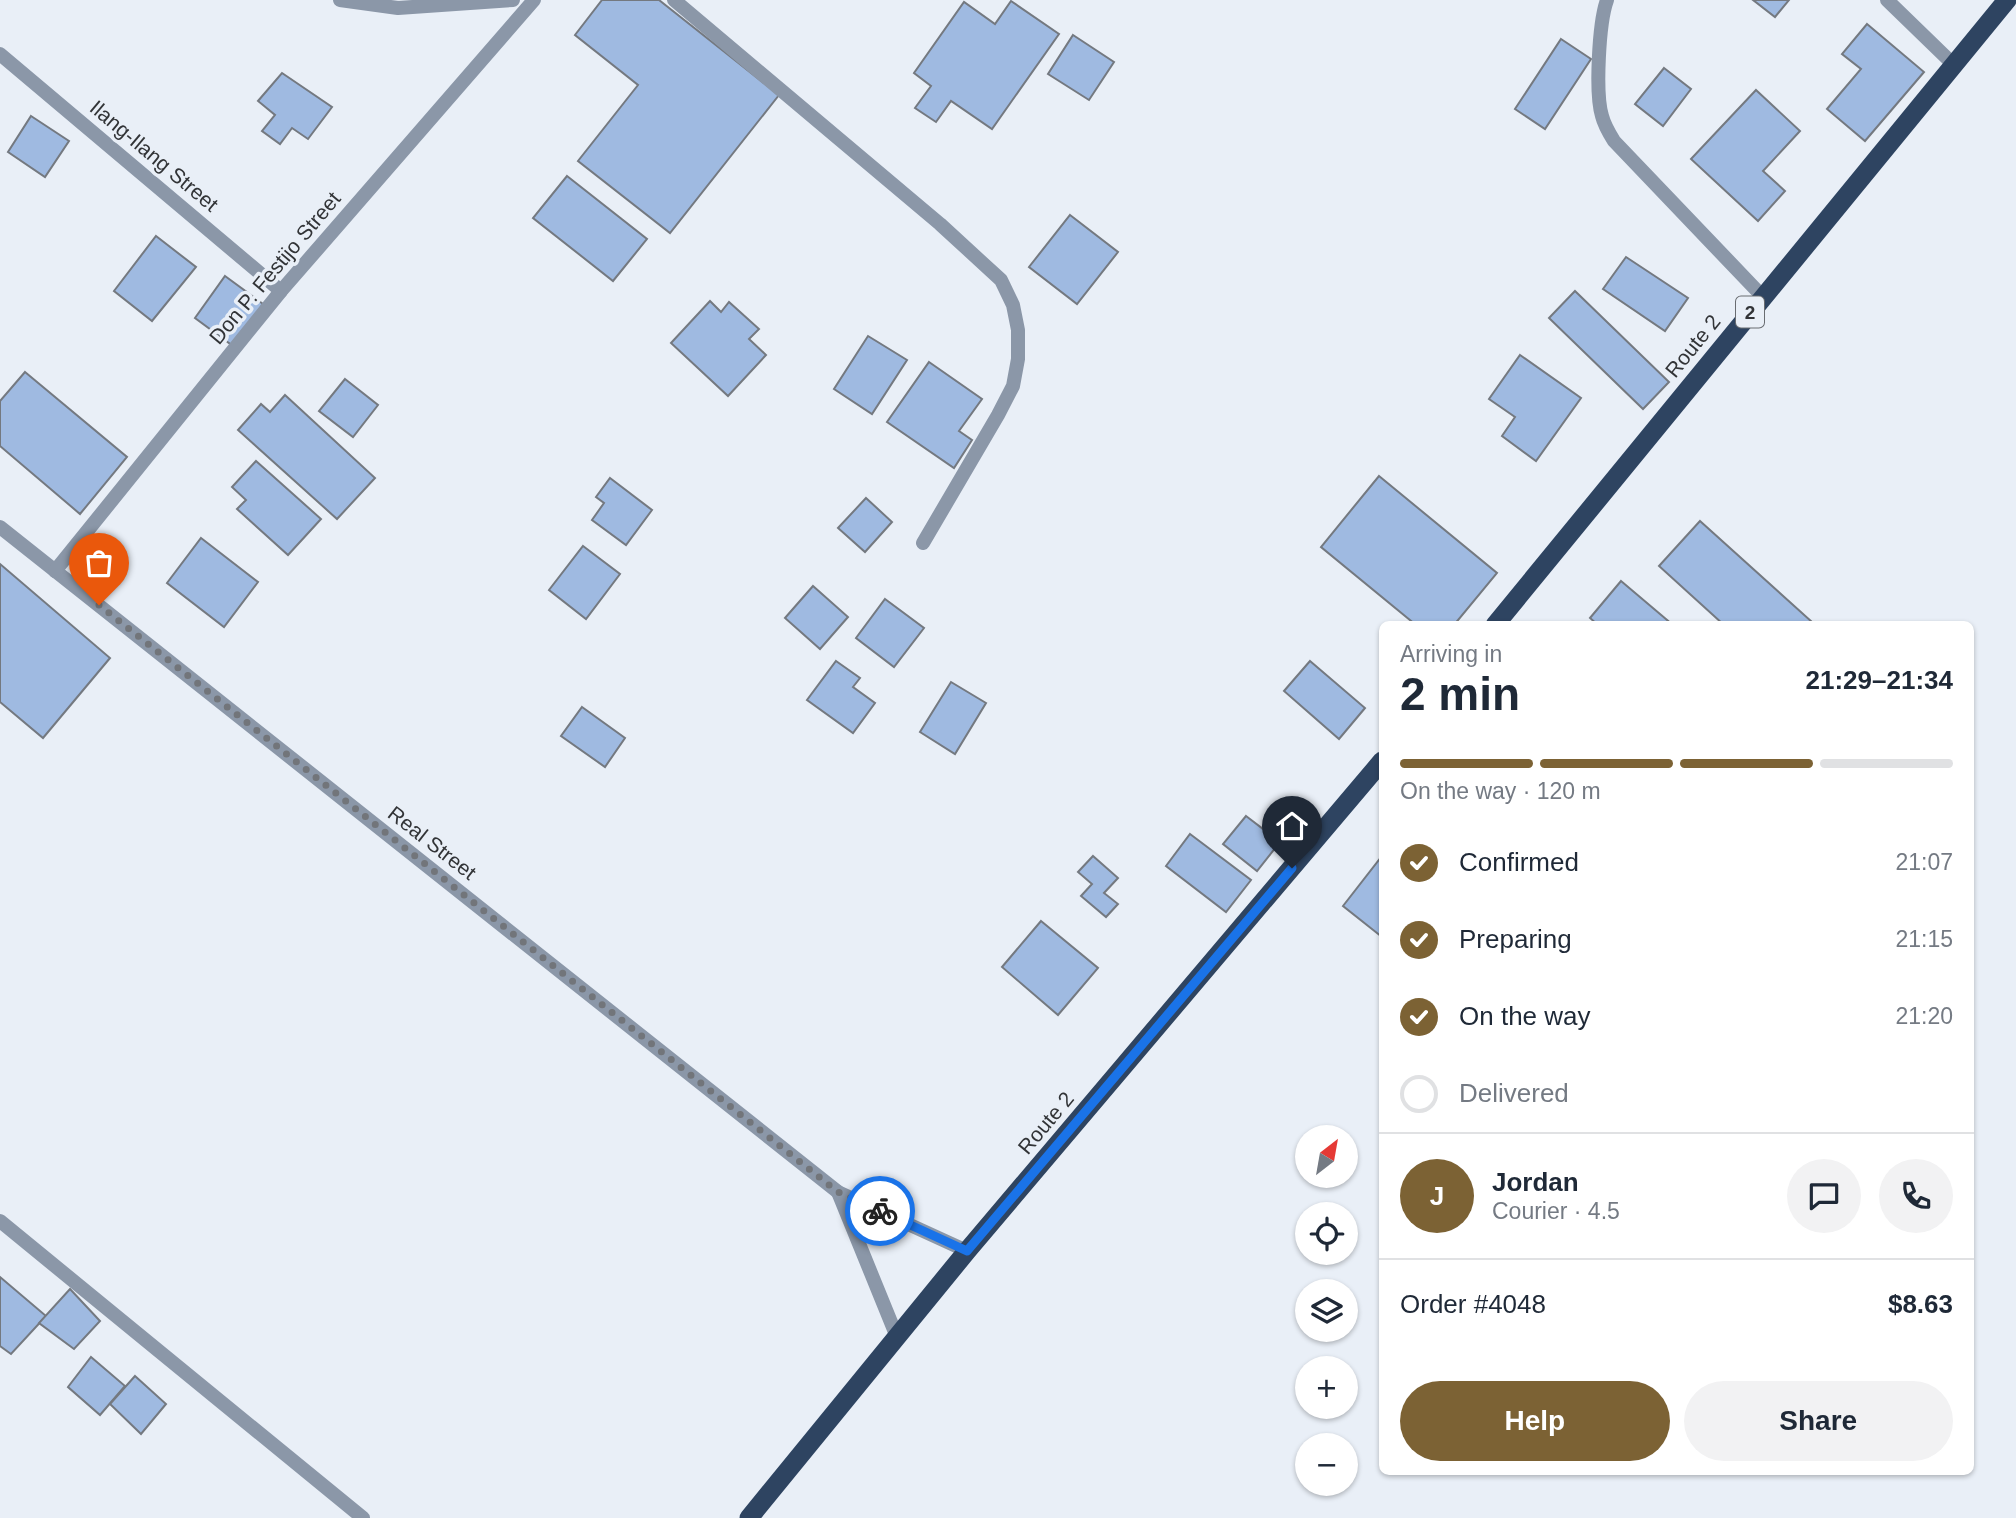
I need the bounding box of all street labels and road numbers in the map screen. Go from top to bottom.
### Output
street label: Ilang-Ilang Street [86,95,223,216]
street label: Don P. Festijo Street [204,187,345,348]
road number: 2 [1736,296,1764,328]
street label: Route 2 [1661,310,1725,382]
street label: Real Street [384,801,481,884]
street label: Route 2 [1013,1087,1078,1158]

